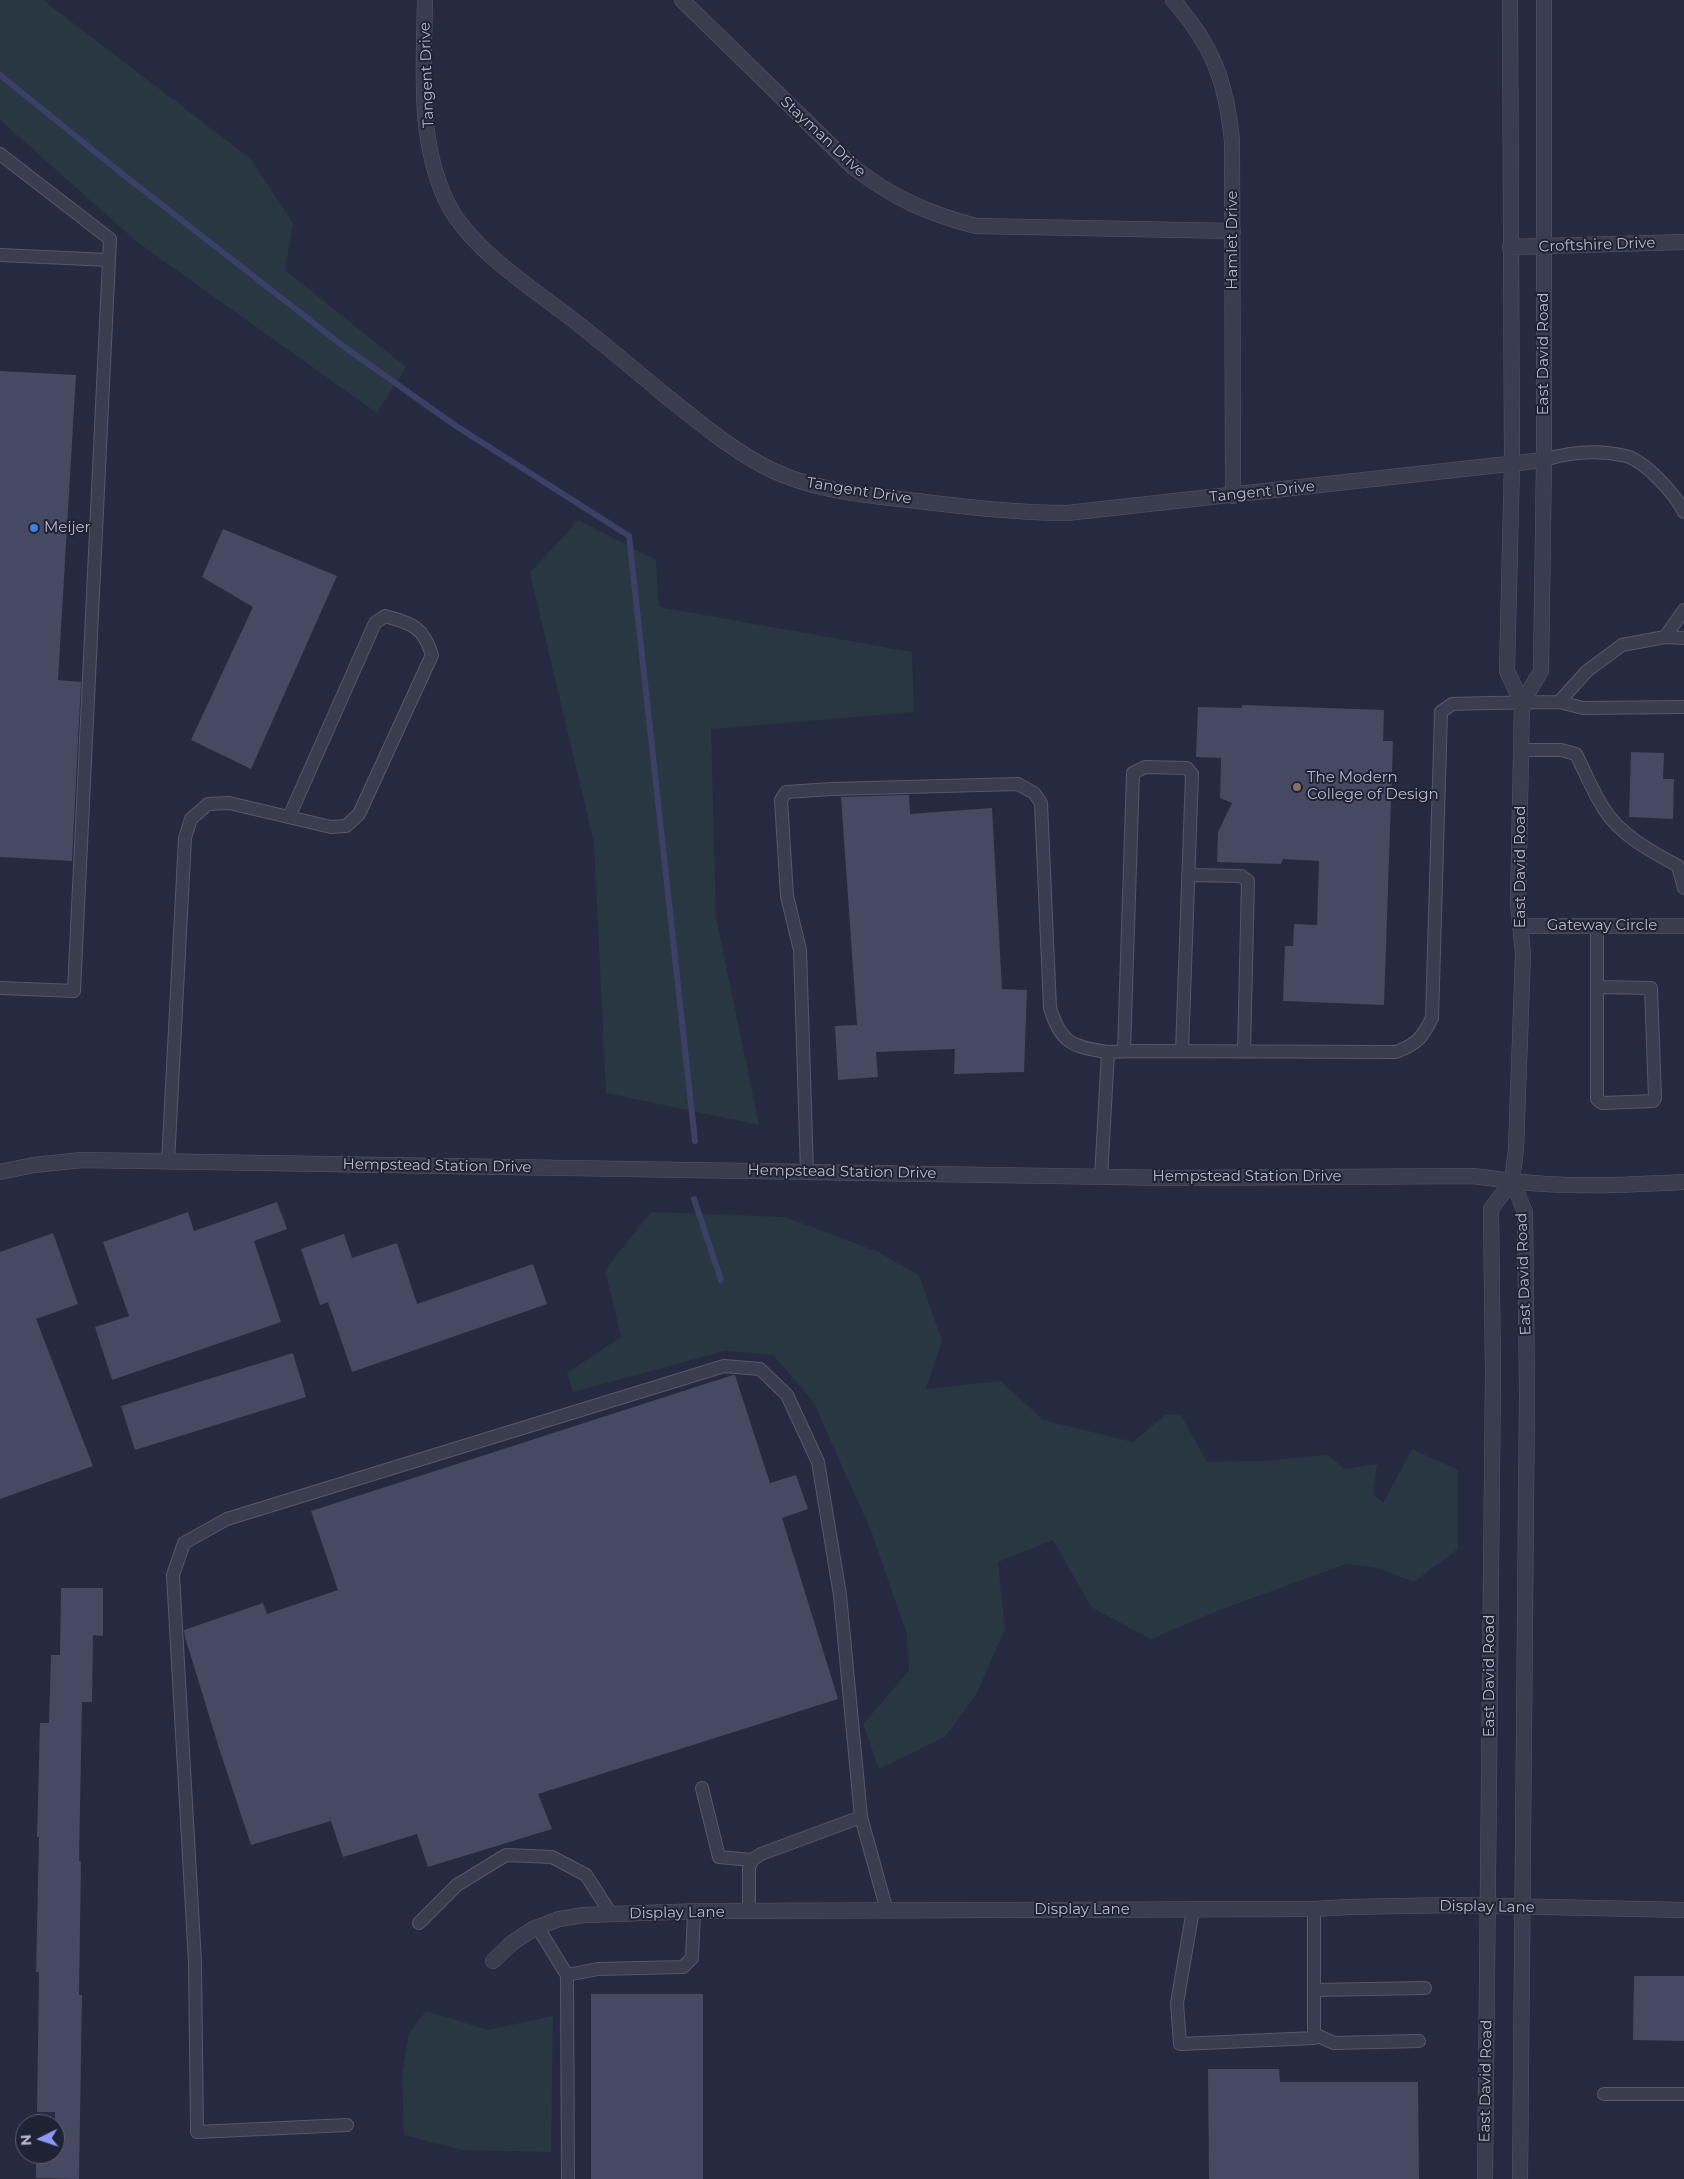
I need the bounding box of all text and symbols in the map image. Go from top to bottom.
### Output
street label: Tangent Drive [416,22,438,128]
street label: Stayman Drive [777,93,869,181]
street label: Hamlet Drive [1224,190,1242,290]
street label: Croftshire Drive [1538,234,1656,256]
street label: East David Road [1535,293,1553,415]
street label: Tangent Drive [805,474,913,508]
street label: Tangent Drive [1208,478,1316,506]
place label: Meijer [44,519,91,537]
marker: Meijer [28,522,40,534]
place label: The Modern College of Design [1307,769,1439,804]
marker: The Modern College of Design [1291,781,1303,793]
street label: East David Road [1512,806,1530,928]
street label: Gateway Circle [1547,917,1657,935]
street label: Hempstead Station Drive [342,1155,532,1177]
street label: Hempstead Station Drive [747,1161,937,1183]
street label: Hempstead Station Drive [1152,1168,1342,1186]
street label: East David Road [1513,1212,1535,1336]
street label: East David Road [1481,1615,1499,1737]
street label: Display Lane [1439,1897,1535,1917]
street label: Display Lane [1034,1901,1130,1919]
street label: Display Lane [629,1903,725,1923]
street label: East David Road [1476,2020,1496,2142]
north arrow [15,2114,65,2164]
text: N [17,2134,35,2146]

